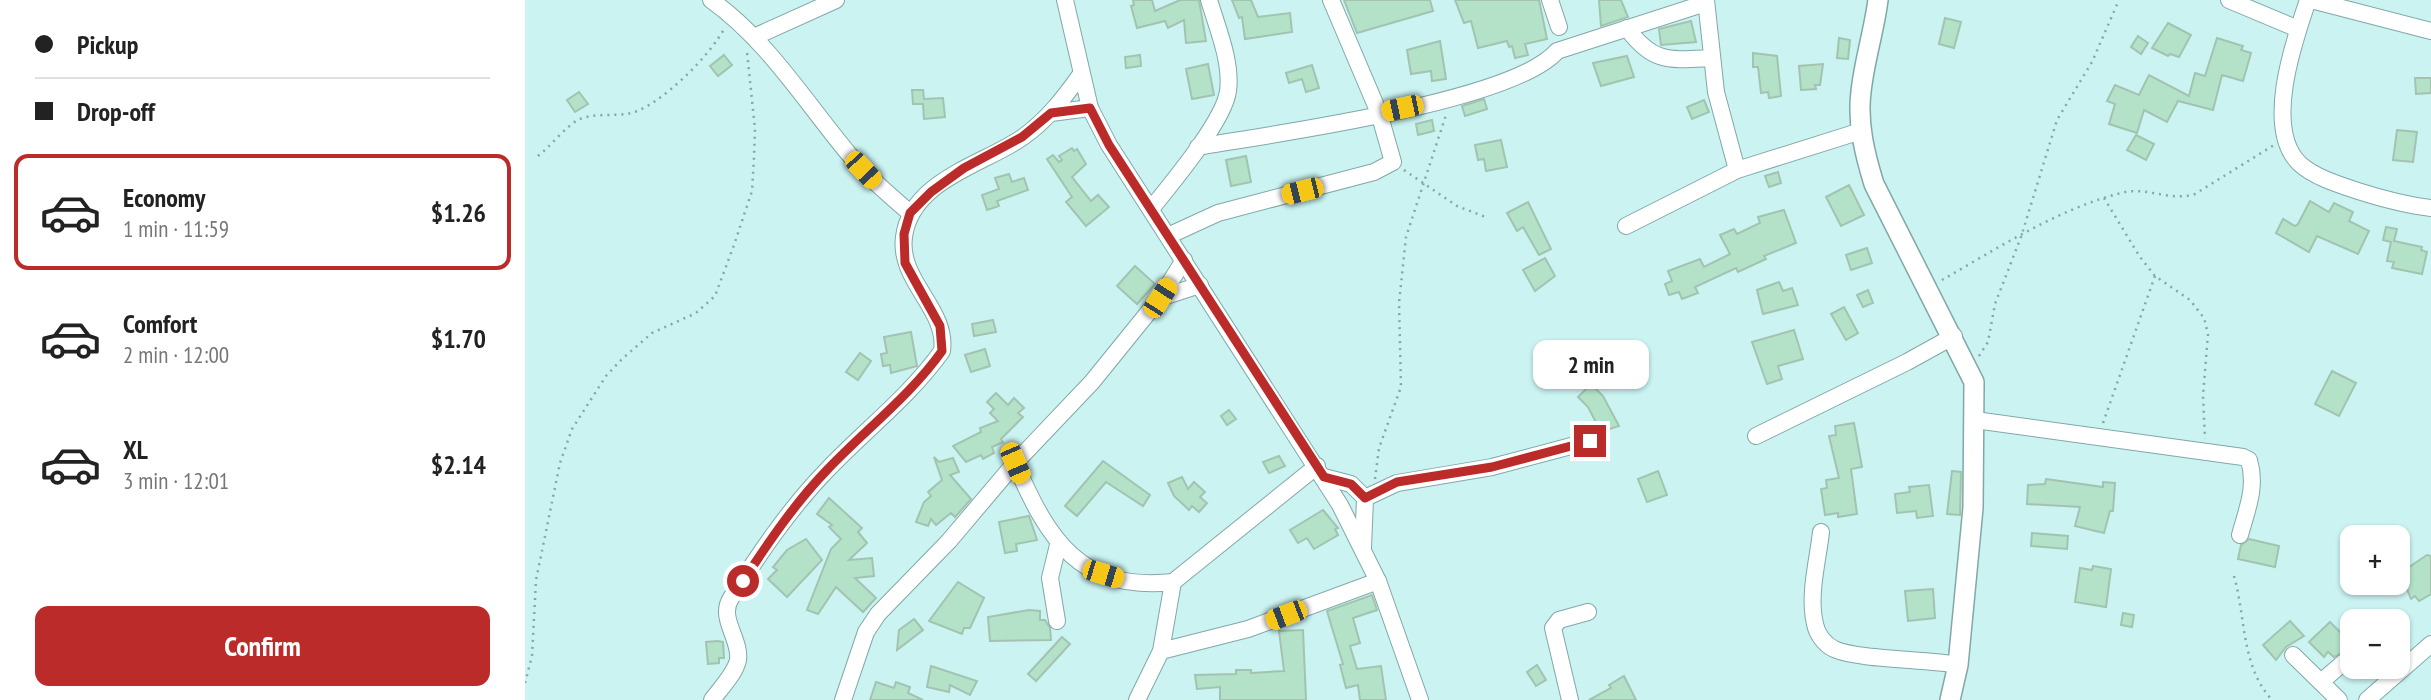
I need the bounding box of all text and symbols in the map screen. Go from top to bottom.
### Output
text: Pickup [77,28,138,61]
car [1380,93,1425,123]
text: Drop-off [77,95,155,128]
car [841,147,886,193]
car [1280,176,1325,206]
icon: car [39,181,102,244]
text: Economy [123,181,205,214]
text: $1.26 [431,196,486,229]
text: 1 min · 11:59 [123,214,229,243]
car [1140,275,1181,321]
icon: car [39,307,102,370]
text: Comfort [123,307,197,340]
text: $1.70 [431,322,486,355]
text: 2 min · 12:00 [123,340,229,369]
callout: 2 min [1532,340,1648,388]
text: 2 min [1568,350,1614,379]
route end [1574,425,1606,457]
icon: car [39,433,102,496]
text: XL [123,433,148,466]
car [998,440,1033,486]
text: $2.14 [431,448,486,481]
text: 3 min · 12:01 [123,466,229,495]
map controls [2340,525,2410,679]
button: + [2340,525,2410,595]
car [1080,558,1127,590]
route start [727,565,759,597]
car [1263,598,1310,632]
button: Confirm [35,606,490,686]
button: − [2340,609,2410,679]

